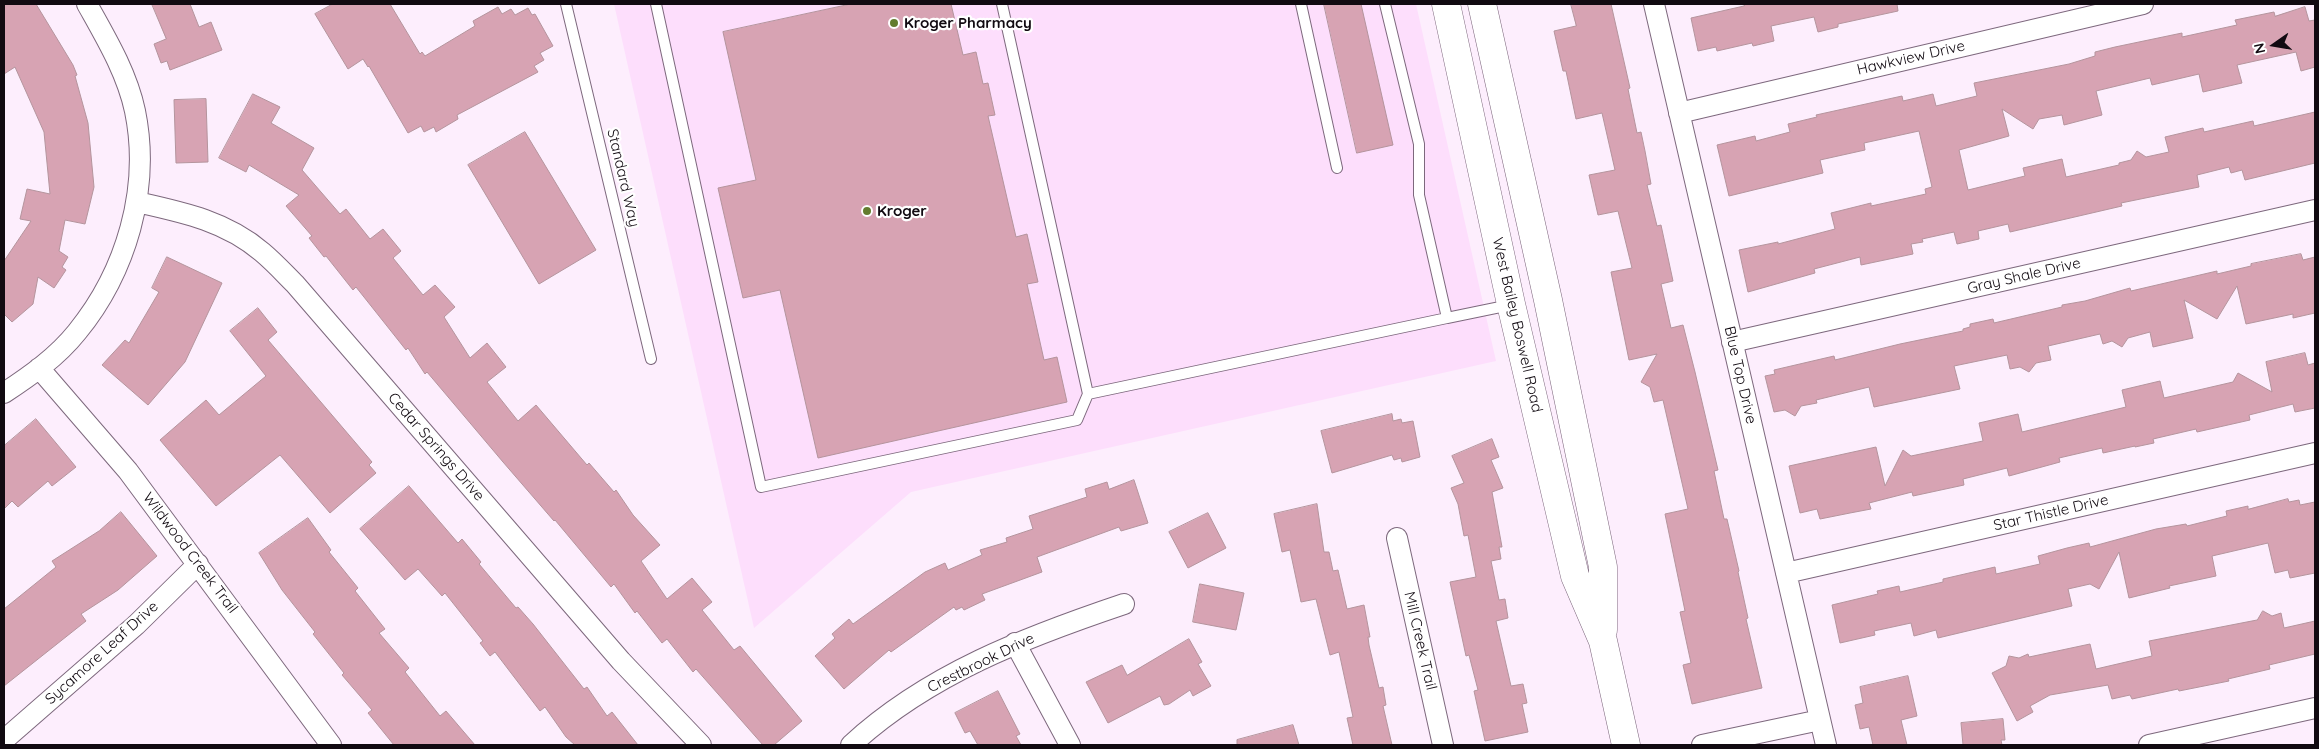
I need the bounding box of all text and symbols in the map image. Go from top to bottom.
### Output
place label: Kroger Pharmacy [904,14,1032,32]
marker: Kroger Pharmacy [888,17,900,29]
north arrow [2249,20,2299,70]
street label: Hawkview Drive [1855,37,1967,79]
text: N [2249,41,2269,55]
street label: Standard Way [603,127,643,229]
place label: Kroger [877,202,927,220]
marker: Kroger [861,205,873,217]
street label: West Bailey Boswell Road [1488,236,1546,414]
street label: Gray Shale Drive [1966,254,2082,298]
street label: Blue Top Drive [1720,324,1760,426]
street label: Cedar Springs Drive [384,389,488,505]
street label: Wildwood Creek Trail [139,489,241,617]
street label: Star Thistle Drive [1992,491,2110,535]
street label: Mill Creek Trail [1400,590,1440,692]
street label: Sycamore Leaf Drive [42,598,162,708]
street label: Crestbrook Drive [925,629,1037,697]

